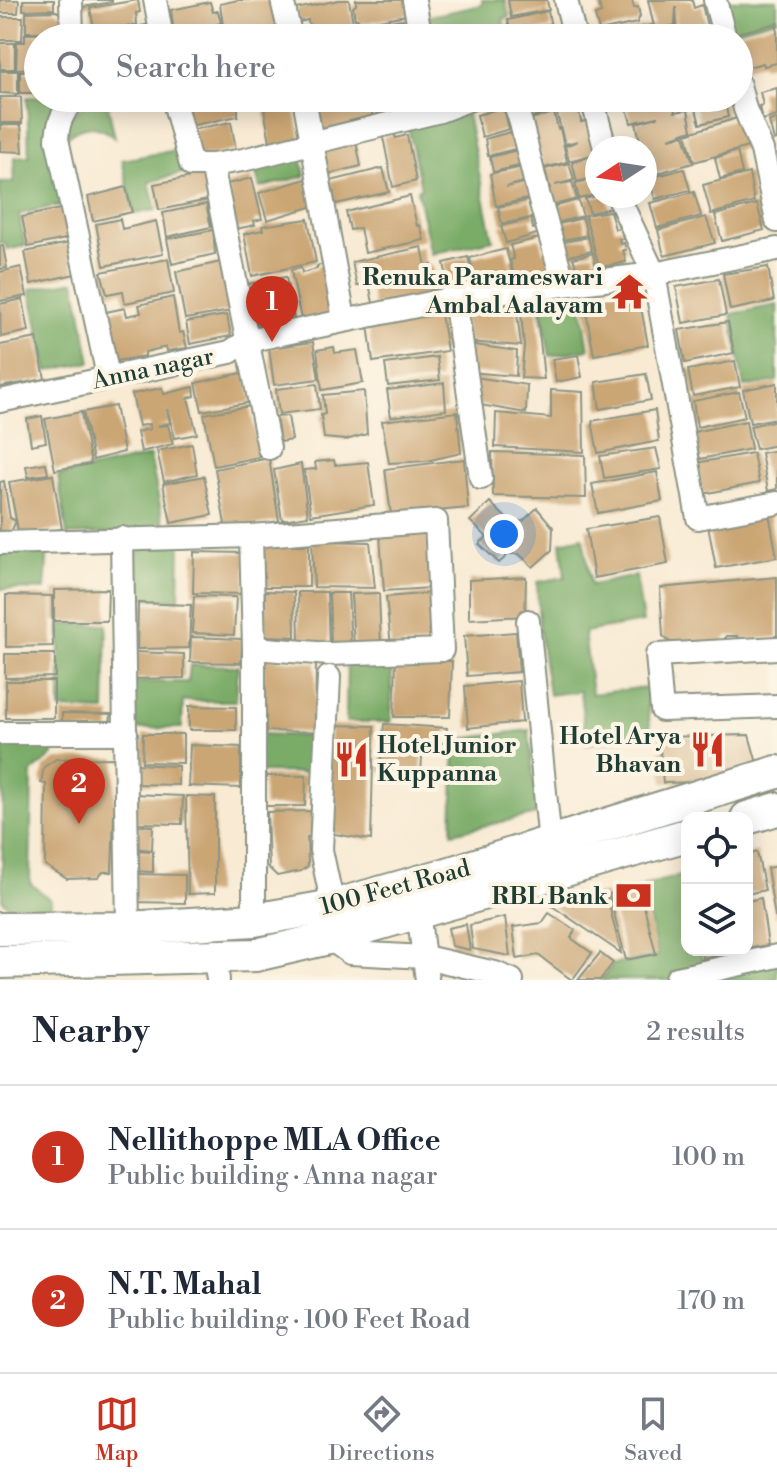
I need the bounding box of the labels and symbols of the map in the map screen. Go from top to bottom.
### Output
north arrow [585,136,657,208]
place label: Renuka Parameswari Ambal Aalayam [362,263,603,321]
temple icon: Renuka Parameswari Ambal Aalayam [610,272,648,310]
pin: 1 [246,276,298,342]
street label: Anna nagar [89,341,217,397]
your location [484,514,524,554]
place label: Hotel Arya Bhavan [559,722,682,780]
place label: Hotel Junior Kuppanna [377,731,517,789]
restaurant icon: Hotel Arya Bhavan [688,731,726,769]
restaurant icon: Hotel Junior Kuppanna [332,740,370,778]
pin: 2 [53,758,105,824]
street label: 100 Feet Road [317,853,474,922]
bank icon: RBL Bank [615,877,653,915]
place label: RBL Bank [491,882,609,912]

